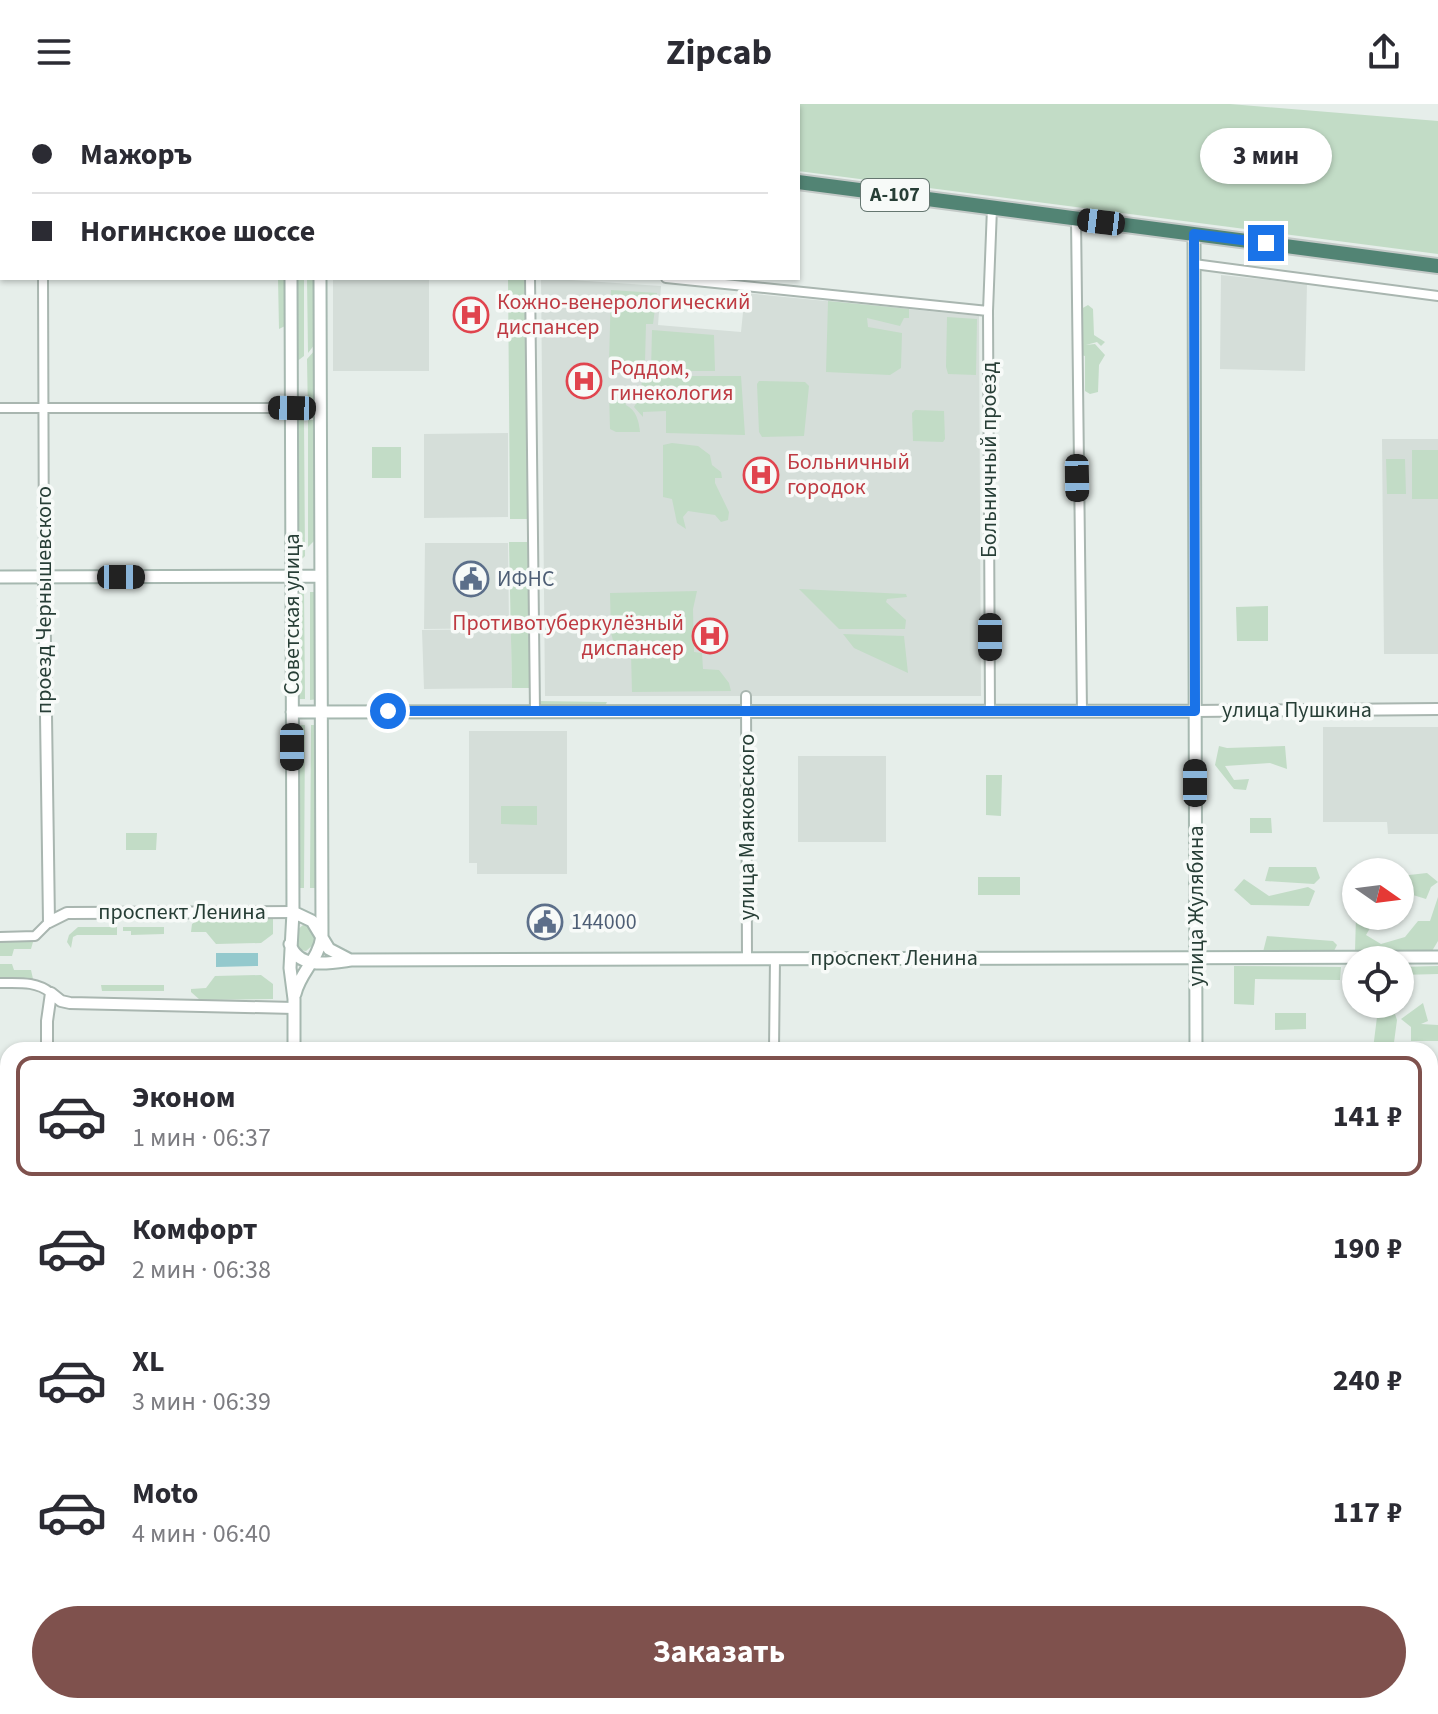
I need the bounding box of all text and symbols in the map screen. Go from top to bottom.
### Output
text: Zipcab [666,27,772,78]
icon: menu [32,30,76,74]
icon: share [1362,30,1406,74]
callout: 3 мин [1200,127,1332,183]
text: Мажоръ [80,133,193,176]
text: 3 мин [1233,137,1299,174]
road number: А-107 [861,179,929,211]
car [1076,207,1126,237]
text: Ногинское шоссе [80,210,315,253]
route end [1248,225,1284,261]
place label: Кожно-венерологический диспансер [497,286,750,343]
hospital icon: Кожно-венерологический диспансер [452,296,490,334]
place label: Роддом, гинекология [610,352,734,409]
hospital icon: Роддом, гинекология [565,362,603,400]
street label: Больничный проезд [973,362,1005,558]
car [268,396,316,420]
place label: Больничный городок [787,446,910,503]
car [1065,454,1089,502]
hospital icon: Больничный городок [742,456,780,494]
street label: проезд Чернышевского [28,486,60,714]
street label: Советская улица [276,533,308,695]
public building icon: ИФНС [452,560,490,598]
place label: ИФНС [497,563,555,595]
car [97,565,145,589]
place label: Противотуберкулёзный диспансер [452,607,684,664]
car [978,613,1002,661]
hospital icon: Противотуберкулёзный диспансер [691,617,729,655]
route start [370,693,406,729]
street label: улица Пушкина [1222,694,1372,726]
car [280,723,304,771]
street label: улица Маяковского [731,734,763,920]
car [1183,759,1207,807]
street label: улица Жулябина [1180,826,1212,986]
north arrow [1342,858,1414,930]
map controls [1342,858,1414,1018]
street label: проспект Ленина [98,896,266,928]
public building icon: 144000 [526,903,564,941]
place label: 144000 [571,906,637,938]
street label: проспект Ленина [810,942,978,974]
button: locate [1342,946,1414,1018]
text: Эконом [132,1076,236,1119]
icon: car [36,1080,108,1152]
text: 141 ₽ [1333,1095,1402,1138]
text: 1 мин · 06:37 [132,1119,271,1156]
text: Комфорт [132,1208,258,1251]
icon: car [36,1212,108,1284]
text: 190 ₽ [1333,1227,1402,1270]
text: 2 мин · 06:38 [132,1251,271,1288]
text: XL [132,1340,165,1383]
icon: car [36,1344,108,1416]
text: 240 ₽ [1333,1359,1402,1402]
text: 3 мин · 06:39 [132,1383,271,1420]
text: Moto [132,1472,198,1515]
icon: car [36,1476,108,1548]
text: 117 ₽ [1333,1491,1402,1534]
text: 4 мин · 06:40 [132,1515,271,1552]
button: Заказать [32,1606,1406,1698]

